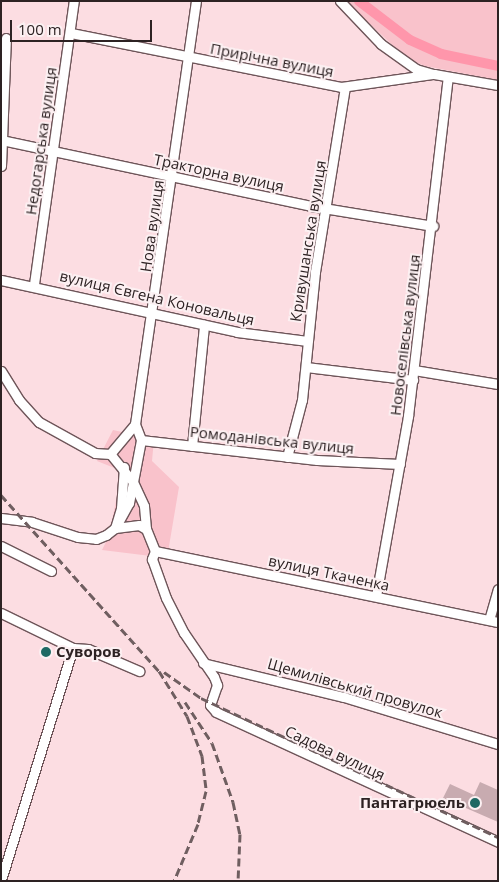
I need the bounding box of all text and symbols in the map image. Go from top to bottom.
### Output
scale bar [12,10,155,42]
text: 100 m [18,19,62,39]
street label: Прирічна вулиця [209,39,335,81]
street label: Недогарська вулиця [22,66,60,216]
street label: Тракторна вулиця [152,150,286,196]
street label: Кривушанська вулиця [286,159,330,323]
street label: Нова вулиця [137,179,167,273]
street label: Новоселівська вулиця [386,253,424,417]
street label: вулиця Євгена Коновальця [58,267,256,329]
street label: Ромоданівська вулиця [189,422,355,458]
street label: вулиця Ткаченка [267,551,391,595]
place label: Суворов [56,643,121,661]
marker: Суворов [40,646,52,658]
street label: Щемилівський провулок [265,654,445,722]
street label: Садова вулиця [282,722,388,784]
place label: Пантагрюель [360,794,465,812]
marker: Пантагрюель [469,797,481,809]

